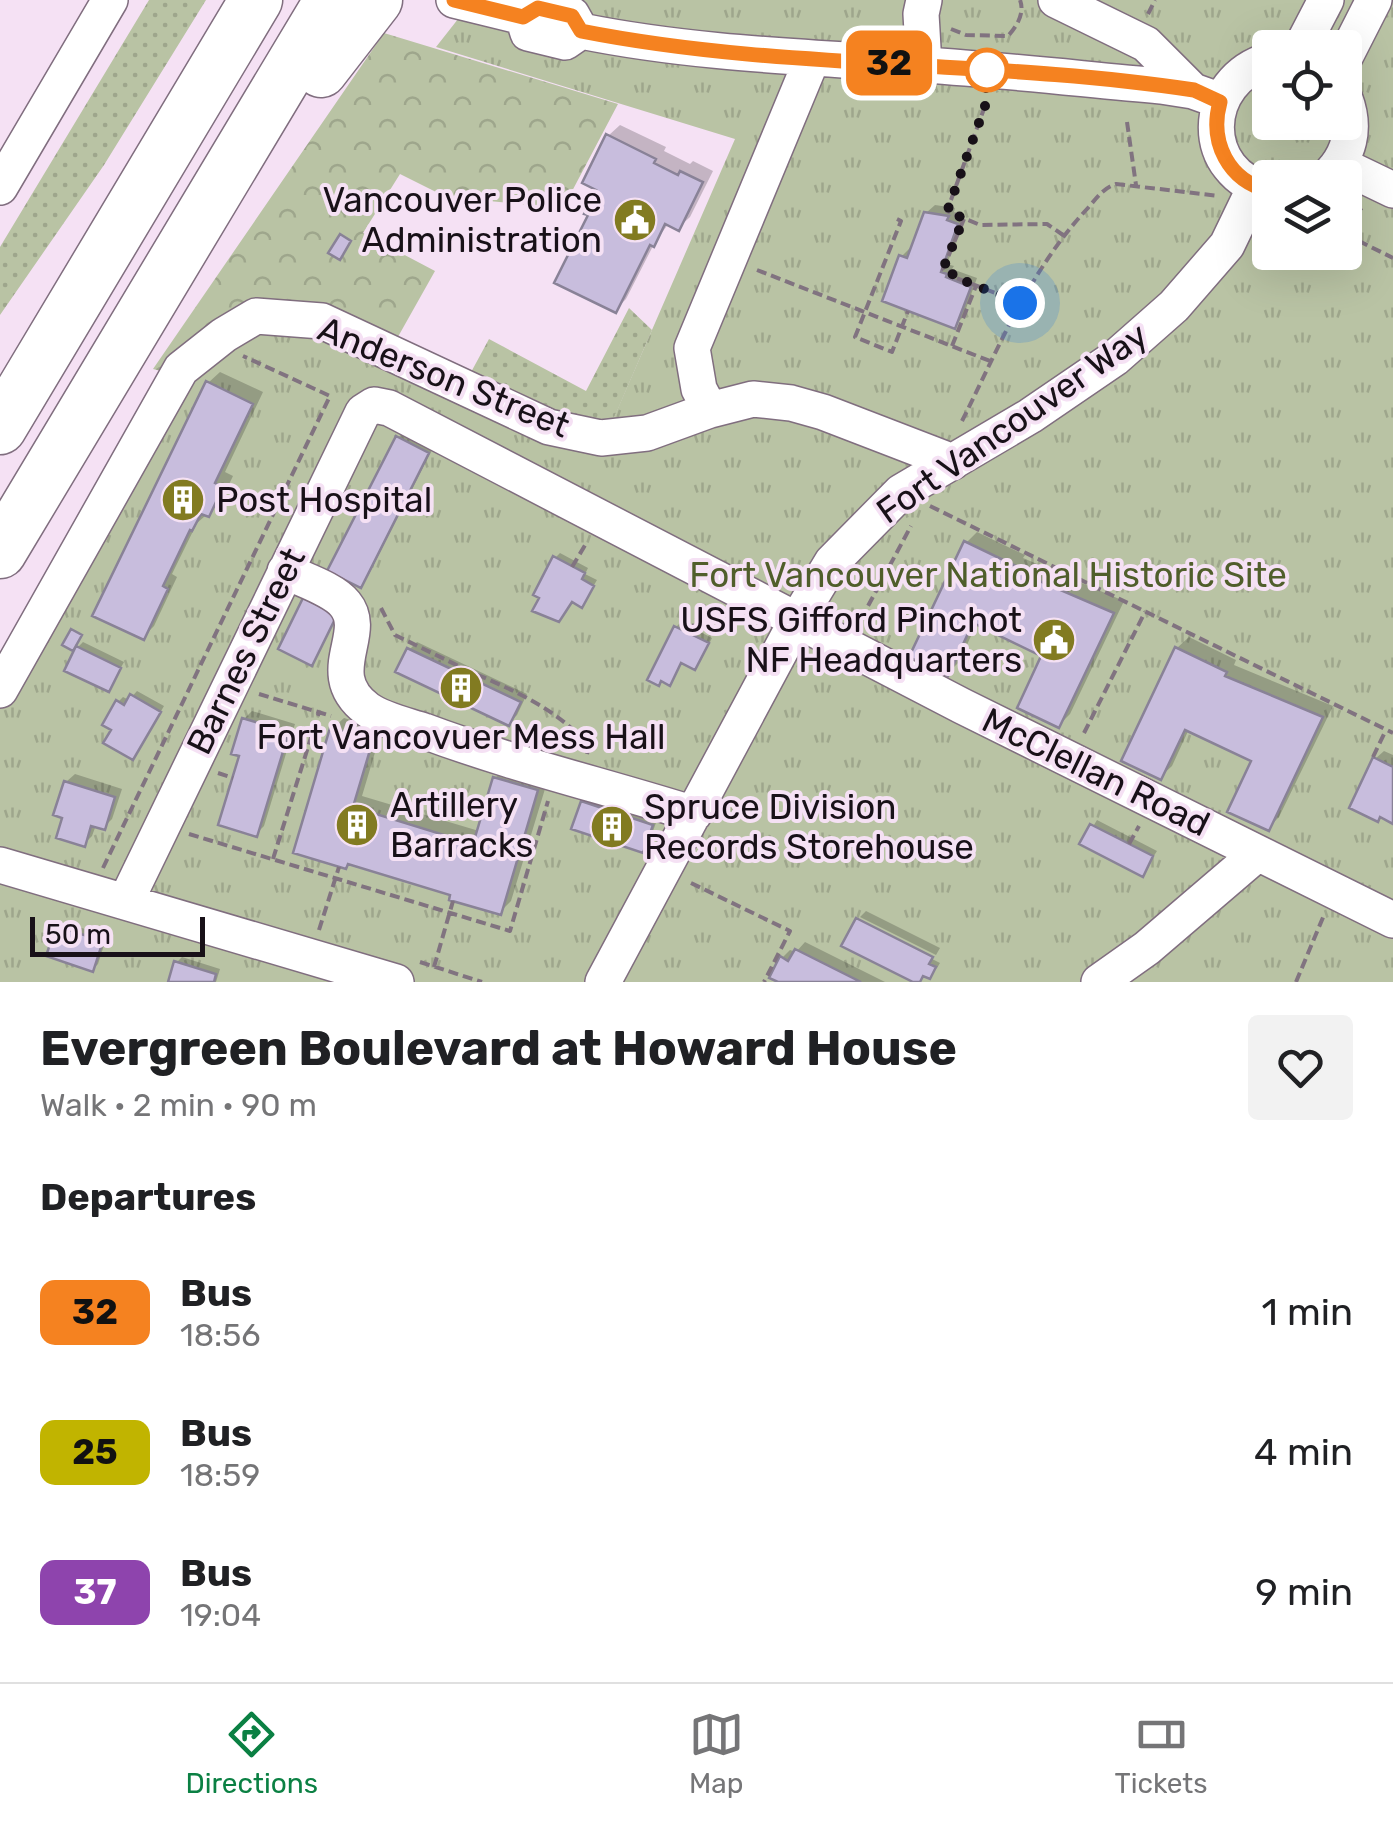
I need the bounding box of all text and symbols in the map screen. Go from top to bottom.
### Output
line badge: 32 [844,30,934,96]
map controls [1252,30,1362,270]
button: locate [1252,30,1362,140]
text: 32 [866,42,912,84]
unlabelled marker [966,49,1008,91]
button: layers [1252,160,1362,270]
place label: Vancouver Police Administration [322,179,602,261]
public building icon: Vancouver Police Administration [612,197,658,243]
your location [995,278,1045,328]
street label: Anderson Street [312,307,576,447]
street label: Fort Vancouver Way [868,314,1156,532]
building icon: Post Hospital [160,477,206,523]
place label: Post Hospital [216,479,432,521]
street label: Barnes Street [178,541,314,761]
park label: Fort Vancouver National Historic Site [689,554,1287,596]
place label: USFS Gifford Pinchot NF Headquarters [680,599,1022,681]
public building icon: USFS Gifford Pinchot NF Headquarters [1031,617,1077,663]
building icon: Fort Vancovuer Mess Hall [438,665,484,711]
street label: McClellan Road [976,699,1216,845]
place label: Fort Vancovuer Mess Hall [256,716,666,758]
place label: Artillery Barracks [390,784,533,866]
place label: Spruce Division Records Storehouse [644,786,974,868]
building icon: Artillery Barracks [334,802,380,848]
building icon: Spruce Division Records Storehouse [589,804,635,850]
scale bar [30,912,205,956]
text: 50 m [45,918,111,951]
button: heart [1248,1015,1353,1120]
text: Evergreen Boulevard at Howard House [40,1020,957,1077]
text: Walk · 2 min · 90 m [40,1086,317,1124]
text: Departures [40,1174,256,1220]
text: Bus [180,1270,252,1316]
text: 1 min [1261,1289,1353,1335]
text: 32 [72,1291,118,1333]
text: 18:56 [180,1316,261,1354]
text: Bus [180,1410,252,1456]
text: 4 min [1254,1429,1353,1475]
text: 25 [72,1431,118,1473]
text: 18:59 [180,1456,260,1494]
text: Bus [180,1550,252,1596]
text: 9 min [1255,1569,1353,1615]
text: 37 [73,1571,117,1613]
text: 19:04 [180,1596,261,1634]
tab: Directions [185,1707,318,1800]
tab: Map [689,1707,744,1800]
tab: Tickets [1115,1707,1208,1800]

